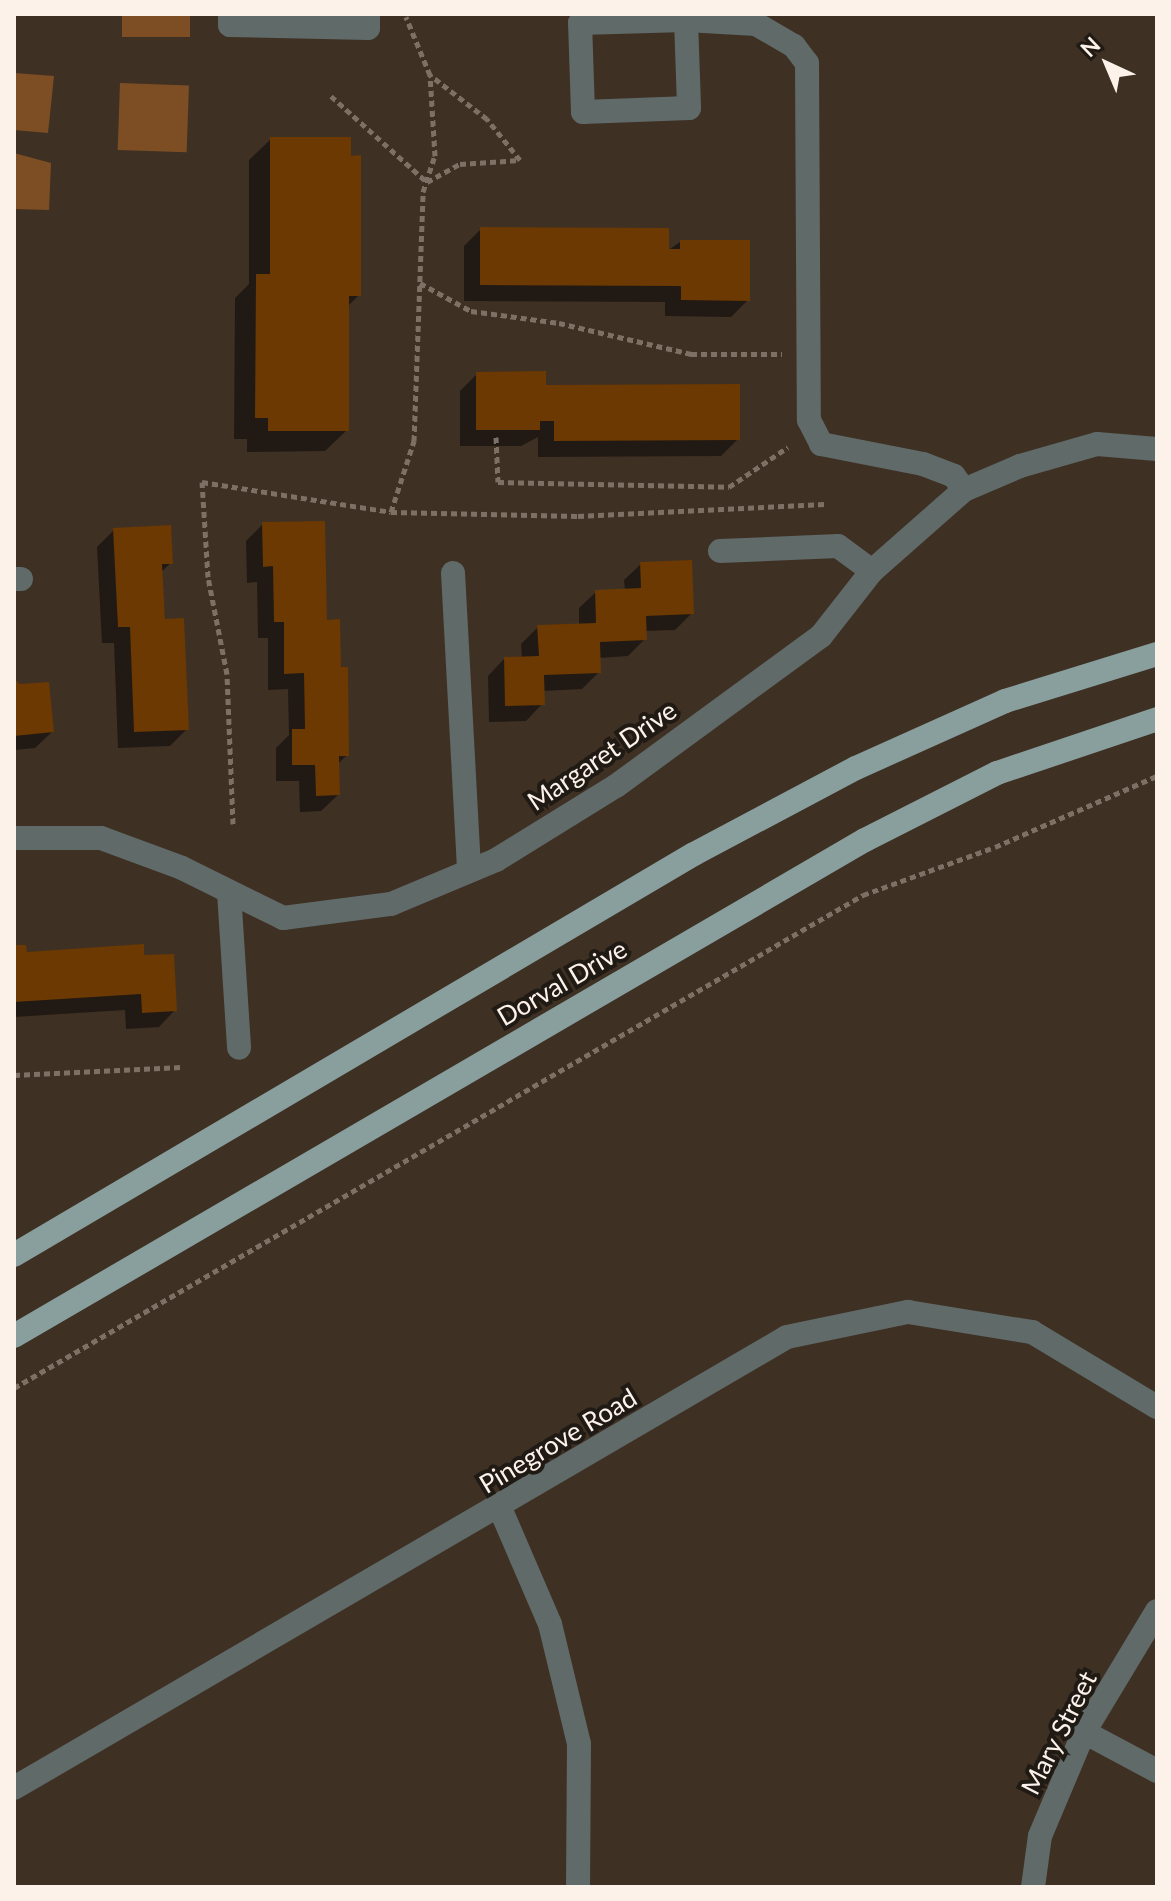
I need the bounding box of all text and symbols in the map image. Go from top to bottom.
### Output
north arrow [1067,24,1147,104]
text: N [1074,31,1105,62]
street label: Margaret Drive [522,695,682,817]
street label: Dorval Drive [492,933,632,1033]
street label: Pinegrove Road [474,1382,642,1500]
street label: Mary Street [1015,1666,1103,1800]

